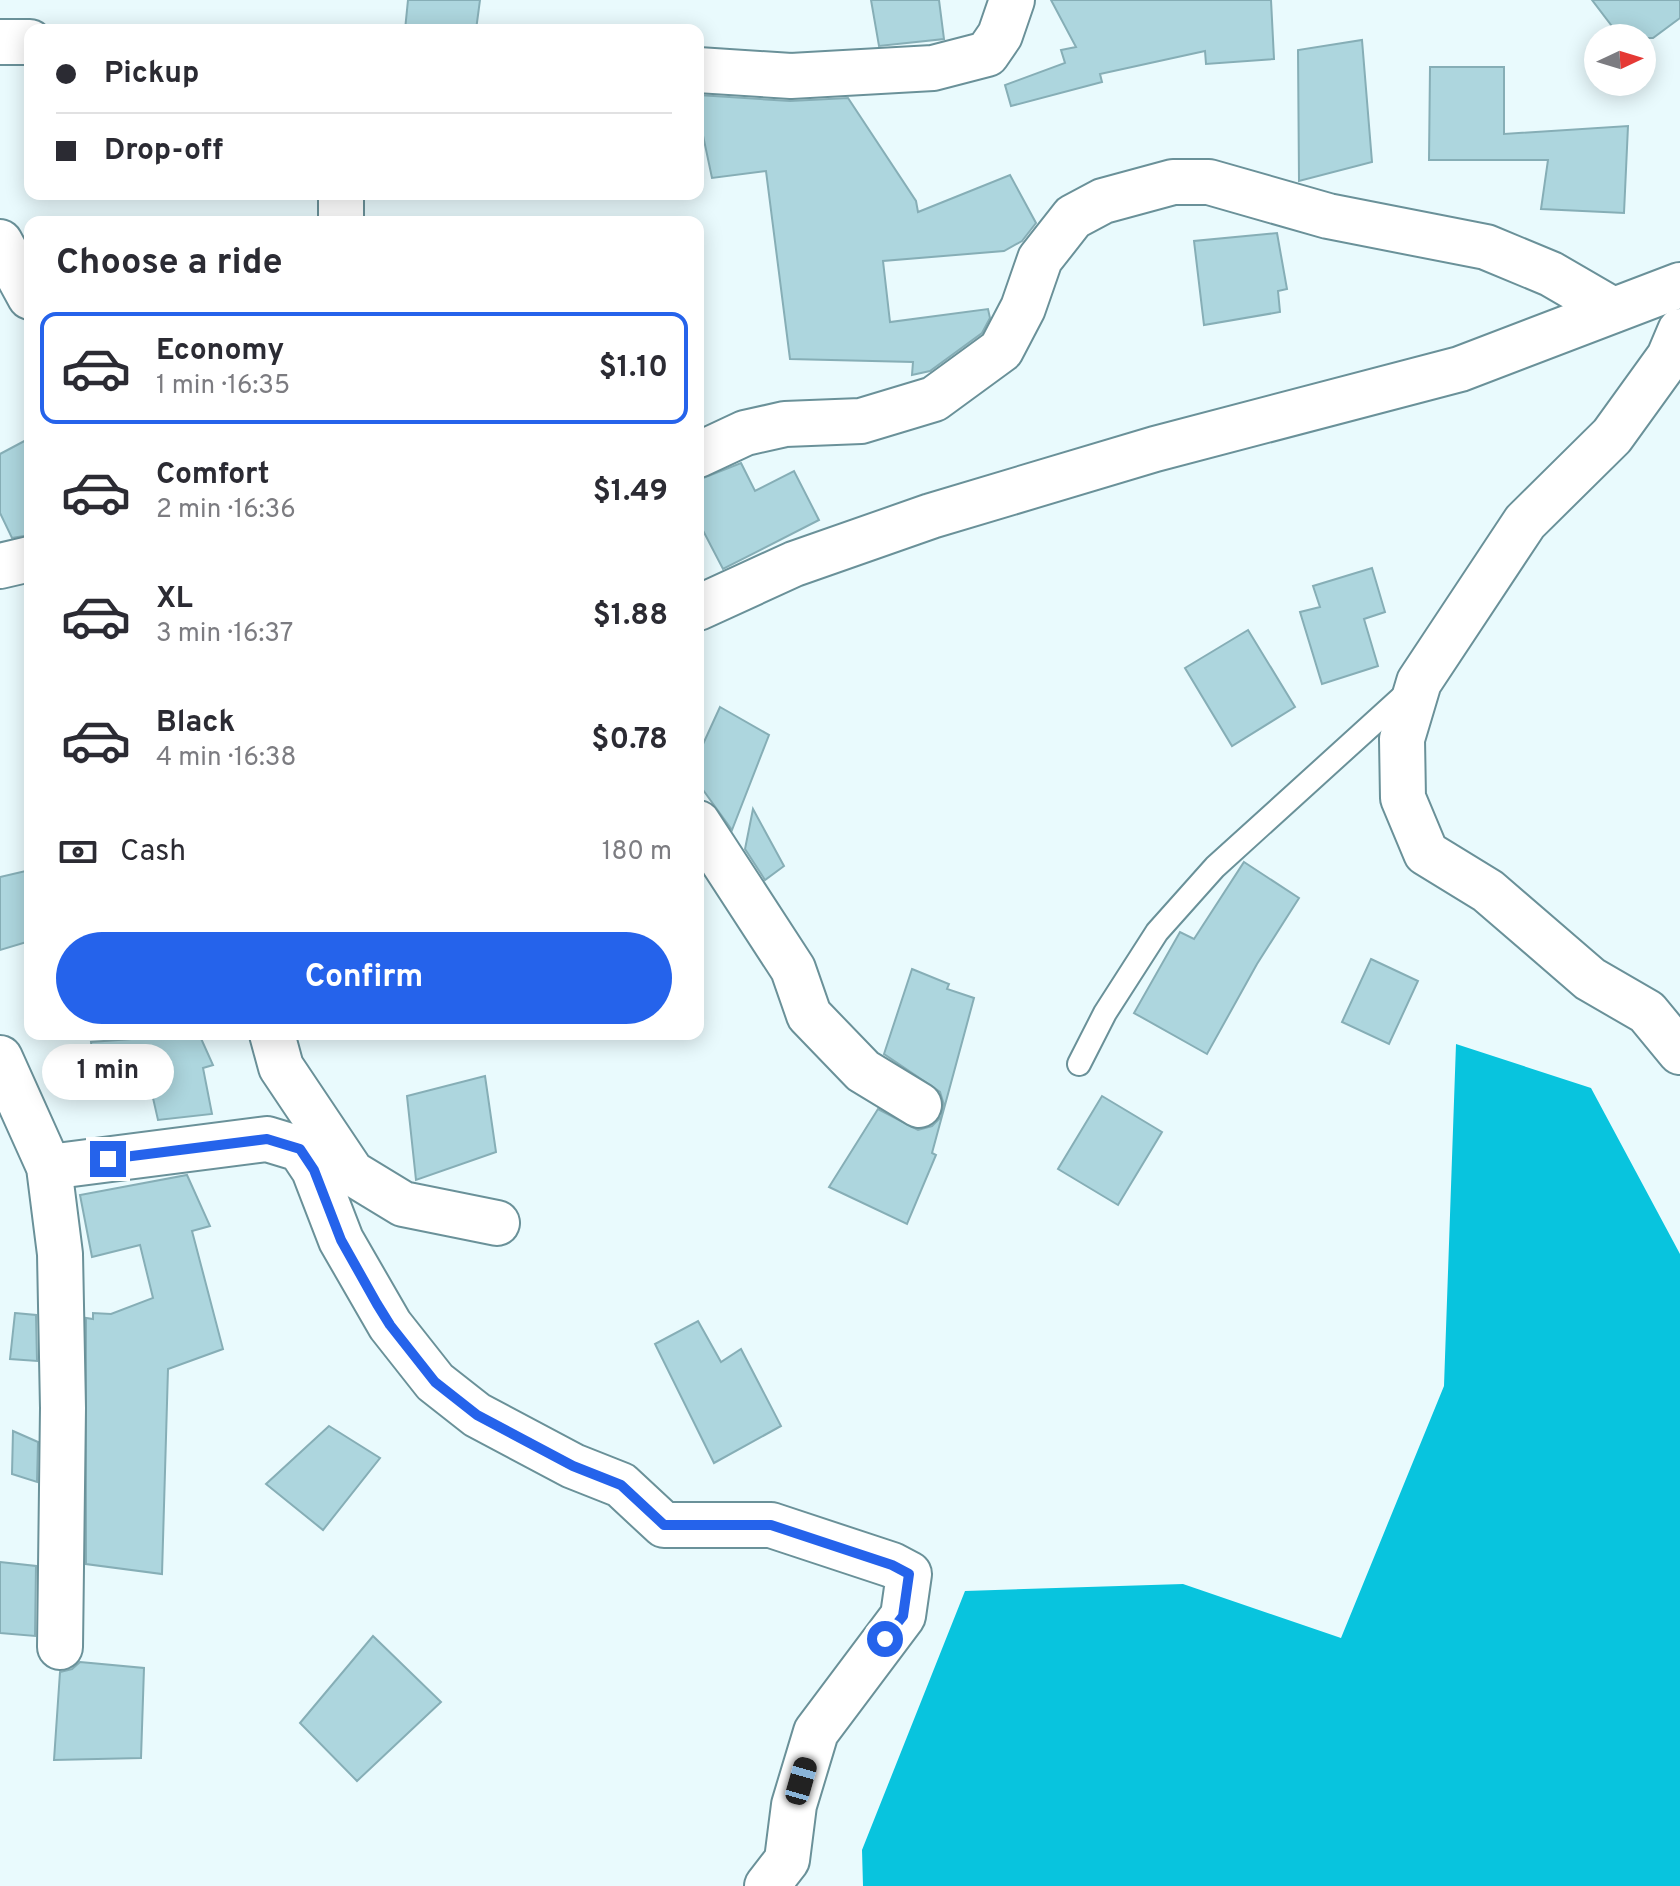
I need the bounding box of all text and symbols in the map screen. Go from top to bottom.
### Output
north arrow [1584,24,1656,96]
map controls [1584,24,1656,96]
text: Pickup [104,56,199,93]
text: Drop-off [104,133,223,170]
text: Choose a ride [56,241,282,287]
icon: car [60,332,132,404]
text: Economy [156,333,284,370]
text: $1.10 [599,350,668,387]
text: 1 min · 16:35 [156,370,290,403]
icon: car [60,456,132,528]
text: Comfort [156,457,269,494]
text: $1.49 [593,474,668,511]
text: 2 min · 16:36 [156,494,296,527]
icon: car [60,580,132,652]
text: XL [156,581,193,618]
text: $1.88 [593,598,668,635]
text: 3 min · 16:37 [156,618,293,651]
icon: car [60,704,132,776]
text: Black [156,705,235,742]
text: $0.78 [591,722,668,759]
text: 4 min · 16:38 [156,742,296,775]
icon: cash [56,830,100,874]
text: Cash [120,834,186,871]
text: 180 m [602,836,672,869]
button: Confirm [56,932,672,1024]
callout: 1 min [42,1043,174,1099]
text: 1 min [77,1055,139,1088]
route end [90,1141,126,1177]
route start [867,1621,903,1657]
car [783,1755,819,1807]

